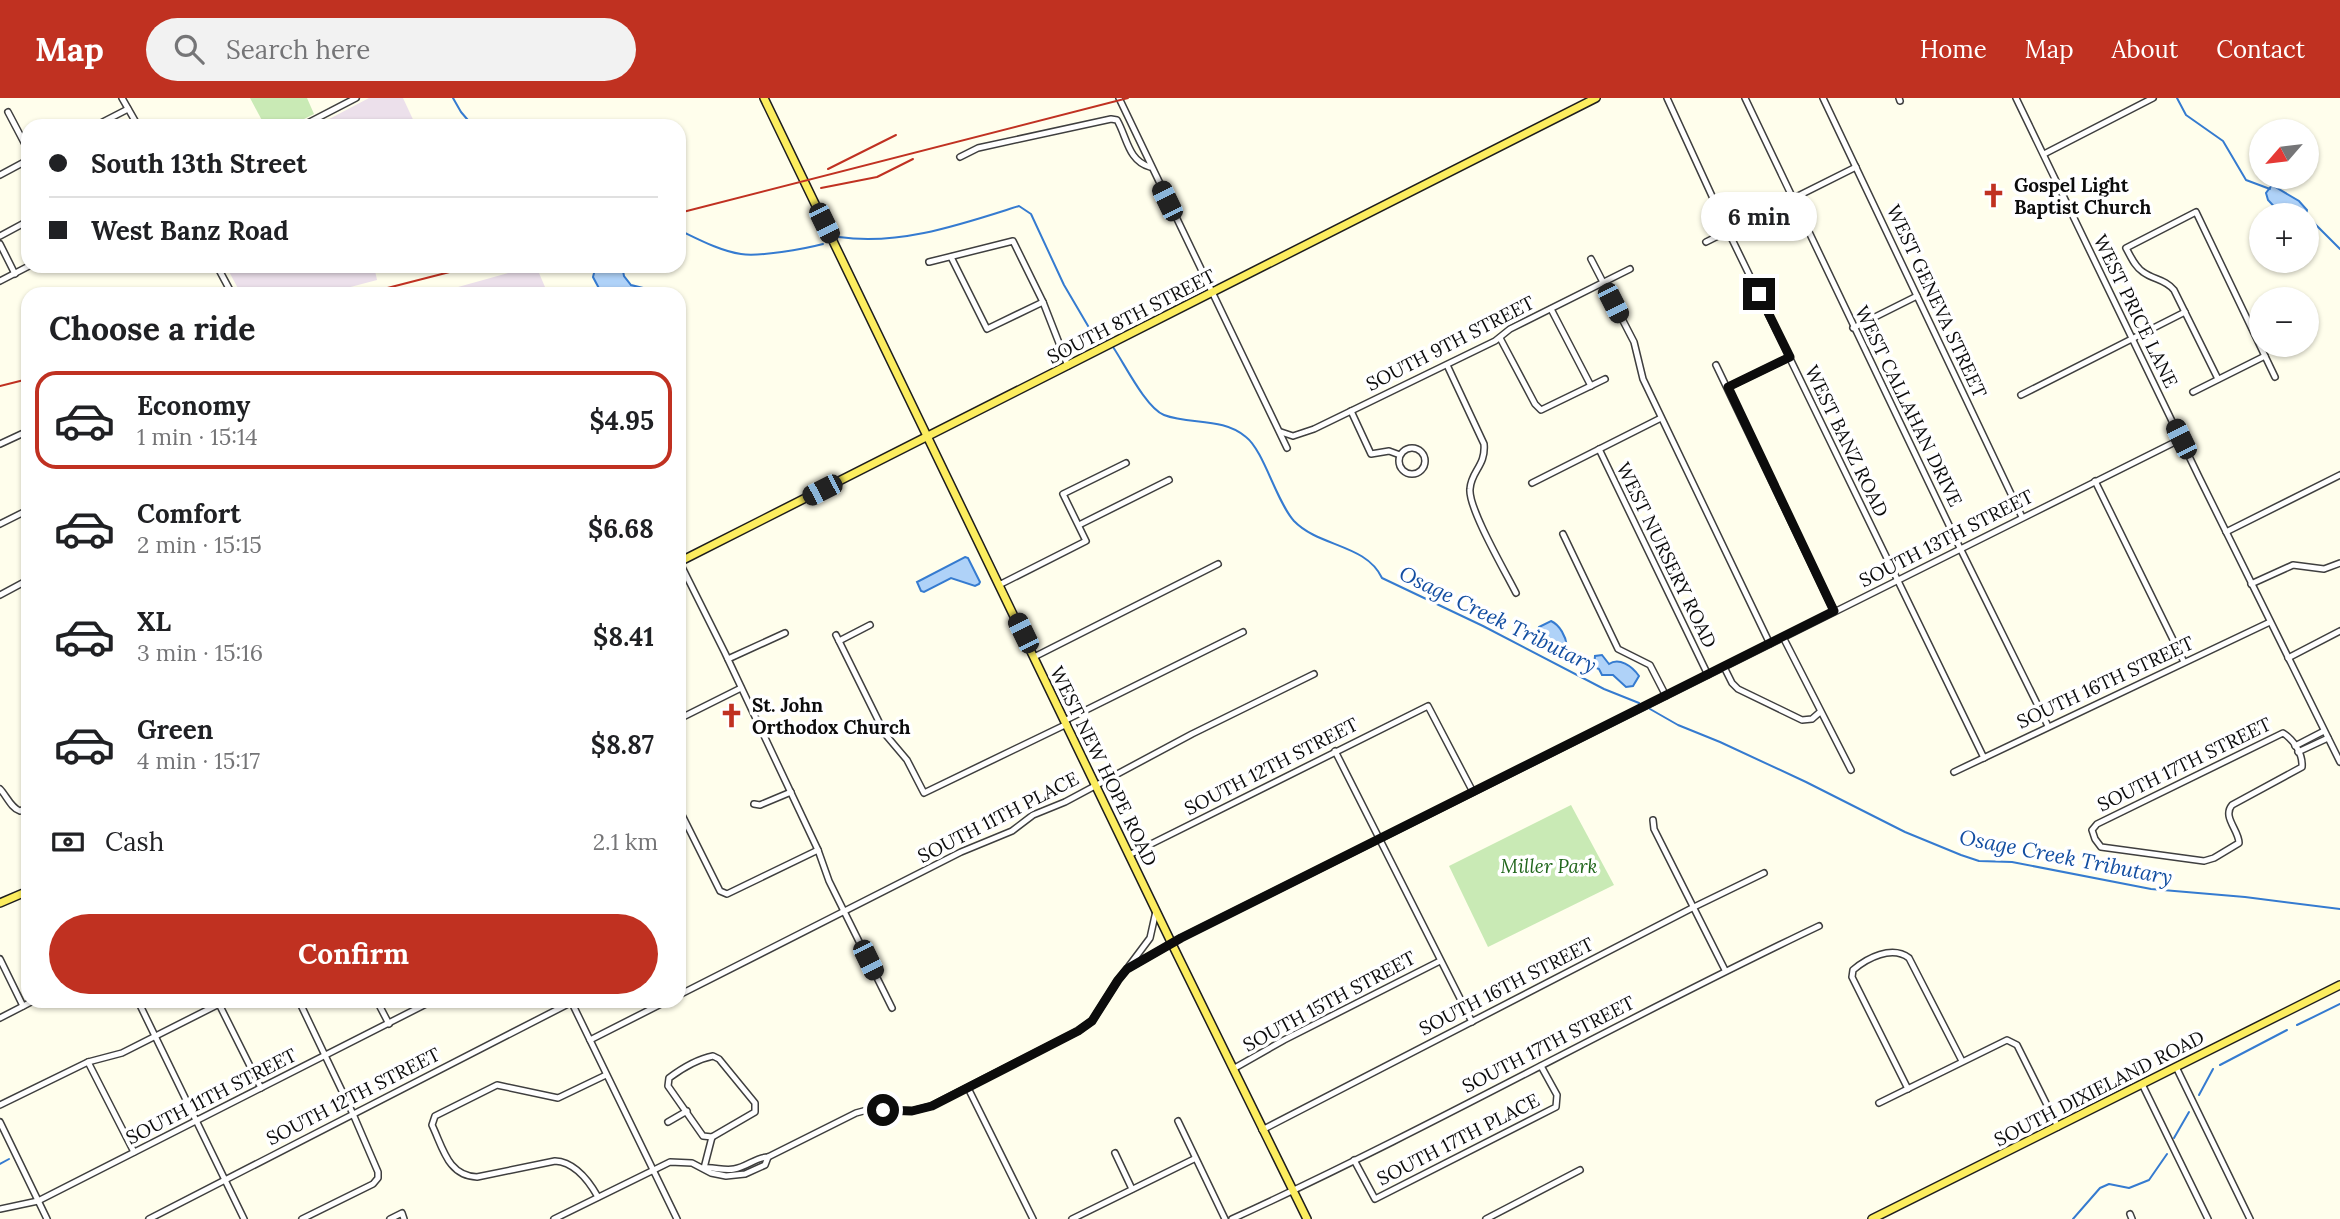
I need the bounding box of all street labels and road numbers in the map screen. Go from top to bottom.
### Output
street label: WEST GENEVA STREET [1882,201,1992,401]
street label: WEST PRICE LANE [2088,230,2184,392]
street label: SOUTH 8TH STREET [1043,263,1219,369]
street label: SOUTH 9TH STREET [1362,290,1538,396]
street label: WEST CALLAHAN DRIVE [1850,302,1968,510]
street label: WEST BANZ ROAD [1800,361,1894,521]
street label: WEST NURSERY ROAD [1612,458,1722,652]
street label: SOUTH 13TH STREET [1855,484,2037,592]
street label: SOUTH 16TH STREET [2013,630,2197,734]
street label: WEST NEW HOPE ROAD [1045,662,1163,870]
street label: SOUTH 17TH STREET [2093,711,2275,817]
street label: SOUTH 12TH STREET [1180,712,1362,820]
street label: SOUTH 11TH PLACE [913,766,1083,868]
street label: SOUTH 16TH STREET [1415,932,1597,1040]
street label: SOUTH 15TH STREET [1239,945,1419,1057]
street label: SOUTH 17TH STREET [1458,990,1638,1098]
street label: SOUTH DIXIELAND ROAD [1990,1025,2208,1151]
street label: SOUTH 12TH STREET [262,1042,444,1150]
street label: SOUTH 11TH STREET [122,1043,300,1149]
street label: SOUTH 17TH PLACE [1373,1088,1543,1190]

